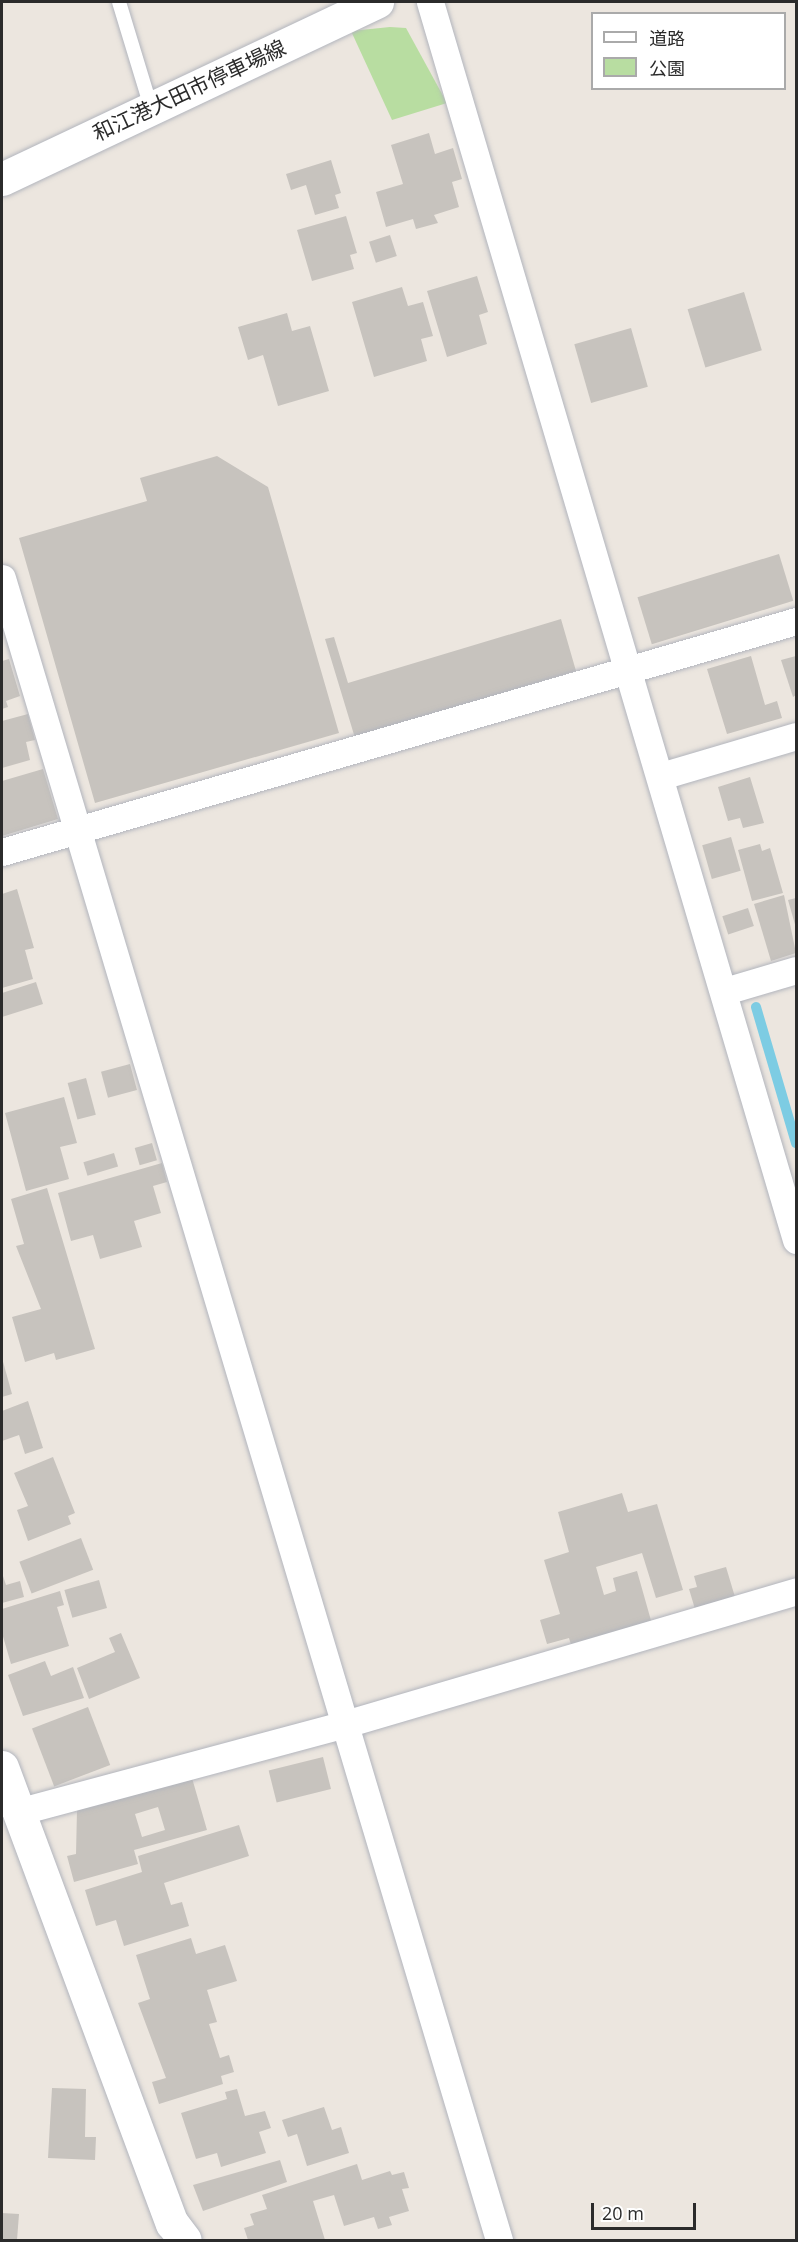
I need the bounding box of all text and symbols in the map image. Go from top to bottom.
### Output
legend [591,12,786,90]
text: 道路 [649,26,685,50]
street label: 和江港大田市停車場線 [89,34,289,146]
text: 公園 [649,56,685,80]
scale bar [594,2191,699,2229]
text: 20 m [602,2201,644,2225]

